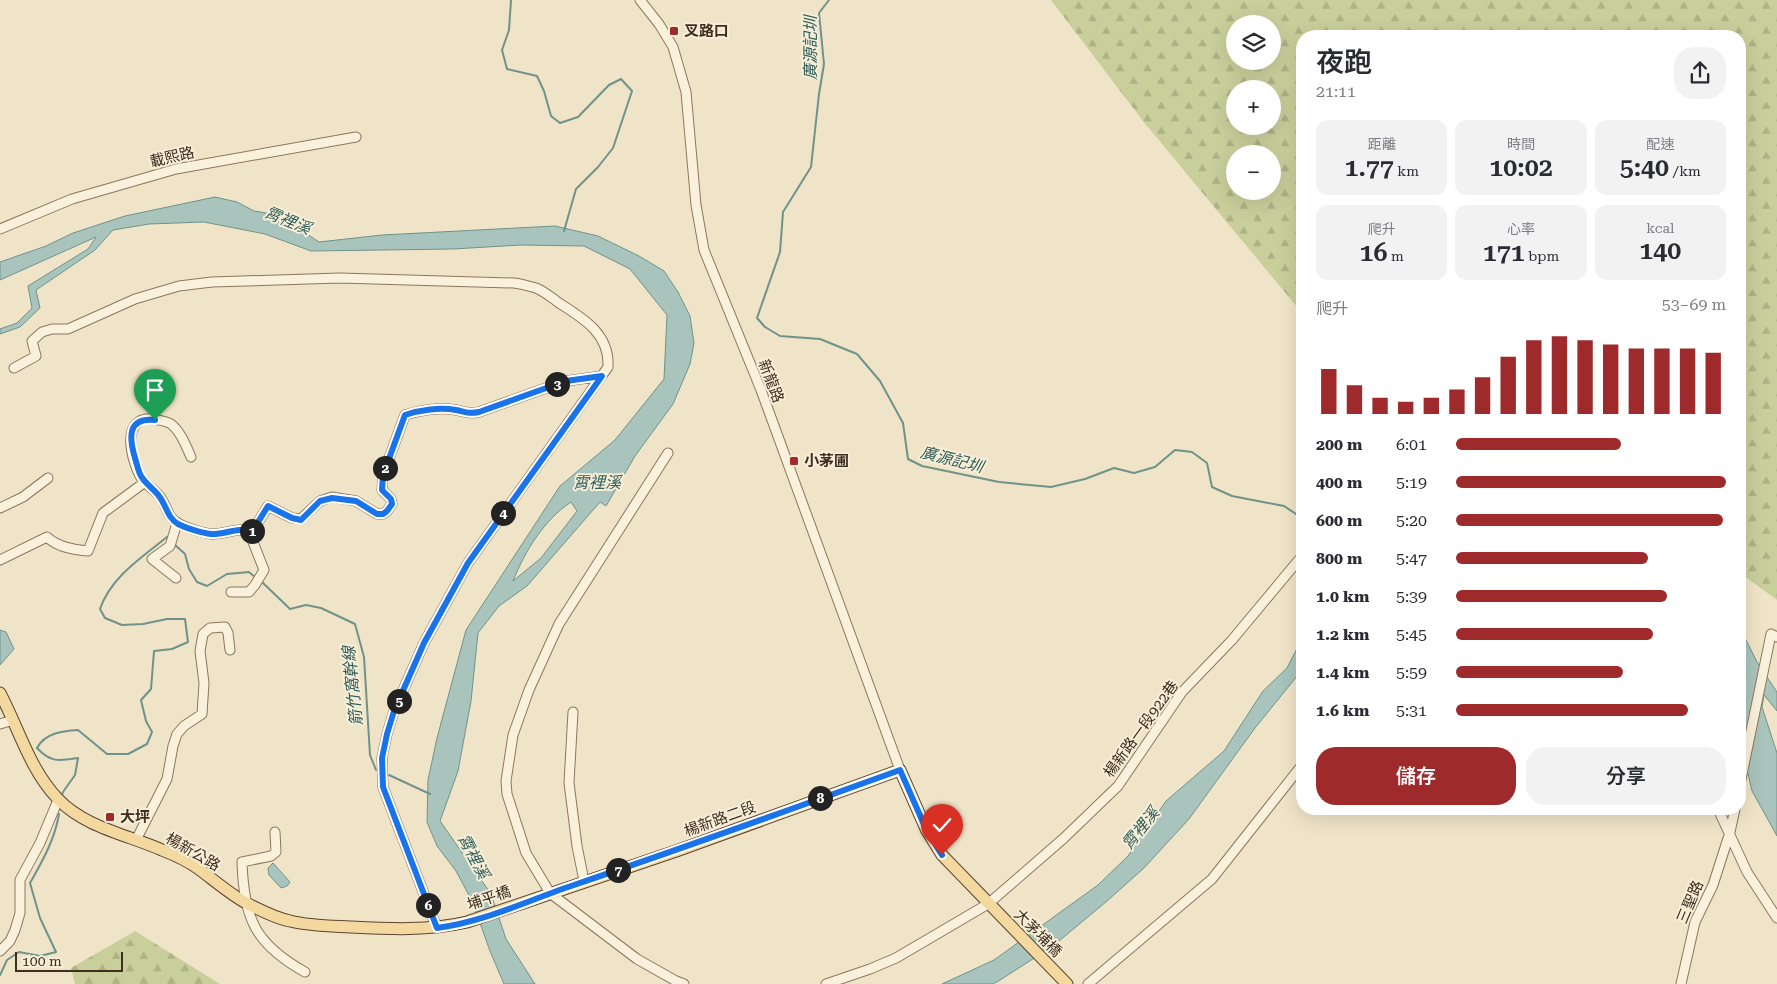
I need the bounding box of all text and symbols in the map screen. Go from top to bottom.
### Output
water label: 廣源記圳 [801,14,820,80]
map controls [1226,15,1281,200]
button: layers [1226,15,1281,70]
place label: 叉路口 [684,22,729,40]
marker: 叉路口 [668,25,680,37]
text: 夜跑 [1316,46,1372,79]
button: share [1674,47,1726,99]
button: + [1226,80,1281,135]
text: 21:11 [1316,82,1356,101]
text: 距離 [1368,136,1396,152]
text: 時間 [1507,136,1535,152]
text: 配速 [1646,136,1674,152]
street label: 載熙路 [148,143,196,171]
button: − [1226,145,1281,200]
text: 1.77 [1344,153,1394,182]
text: 10:02 [1489,153,1553,182]
text: 5:40 [1620,153,1669,182]
text: km [1394,163,1419,179]
text: /km [1669,163,1701,179]
water label: 霄裡溪 [262,203,315,239]
text: kcal [1646,220,1674,236]
text: 爬升 [1368,221,1396,237]
text: 心率 [1507,221,1535,237]
text: 140 [1639,236,1681,265]
text: 16 [1360,238,1388,267]
text: 171 [1483,238,1525,267]
text: m [1388,248,1404,264]
text: bpm [1525,248,1559,264]
text: 53–69 m [1662,295,1726,314]
text: 爬升 [1316,299,1348,318]
street label: 新龍路 [755,357,787,405]
pin [134,369,176,420]
pin: 3 [544,372,570,396]
icon: arrive [141,376,169,404]
text: 3 [554,376,561,392]
text: 200 m [1316,435,1362,454]
text: 6:01 [1396,435,1427,454]
water label: 廣源記圳 [919,443,987,477]
place label: 小茅圃 [804,452,849,470]
marker: 小茅圃 [788,455,800,467]
pin: 2 [372,456,398,480]
text: 2 [382,460,389,476]
water label: 霄裡溪 [573,473,623,492]
text: 400 m [1316,473,1362,492]
text: 5:19 [1396,473,1427,492]
pin: 4 [490,500,516,526]
text: 4 [500,505,507,521]
text: 600 m [1316,511,1362,530]
text: 5:20 [1396,511,1427,530]
pin: 1 [240,518,264,544]
text: 1 [249,523,256,539]
text: 800 m [1316,549,1362,568]
text: 5:47 [1396,549,1427,568]
text: 1.0 km [1316,587,1369,606]
text: 5:39 [1396,587,1427,606]
text: 1.2 km [1316,625,1369,644]
text: 5:45 [1396,625,1427,644]
water label: 箭竹窩幹線 [339,643,366,727]
text: 1.4 km [1316,663,1369,682]
text: 5:59 [1396,663,1427,682]
street label: 楊新路一段922巷 [1100,677,1182,781]
pin: 5 [386,688,412,714]
text: 5 [396,693,403,709]
text: 1.6 km [1316,701,1369,720]
text: 5:31 [1396,701,1427,720]
button: 儲存 [1316,747,1516,805]
button: 分享 [1526,747,1726,805]
pin: 8 [808,786,832,810]
text: 8 [817,790,824,806]
street label: 楊新路二段 [682,798,758,840]
water label: 霄裡溪 [1118,802,1164,853]
pin [921,804,963,855]
place label: 大坪 [120,808,150,826]
marker: 大坪 [104,811,116,823]
icon: check [928,811,956,839]
street label: 楊新公路 [163,829,223,875]
water label: 霄裡溪 [454,831,494,884]
pin: 7 [606,858,630,882]
text: 7 [615,862,622,878]
street label: 三聖路 [1673,878,1707,926]
street label: 埔平橋 [465,882,513,914]
pin: 6 [416,892,440,918]
text: 6 [425,897,432,913]
street label: 大茅埔橋 [1010,905,1066,961]
scale bar [15,949,122,972]
text: 100 m [22,953,62,969]

